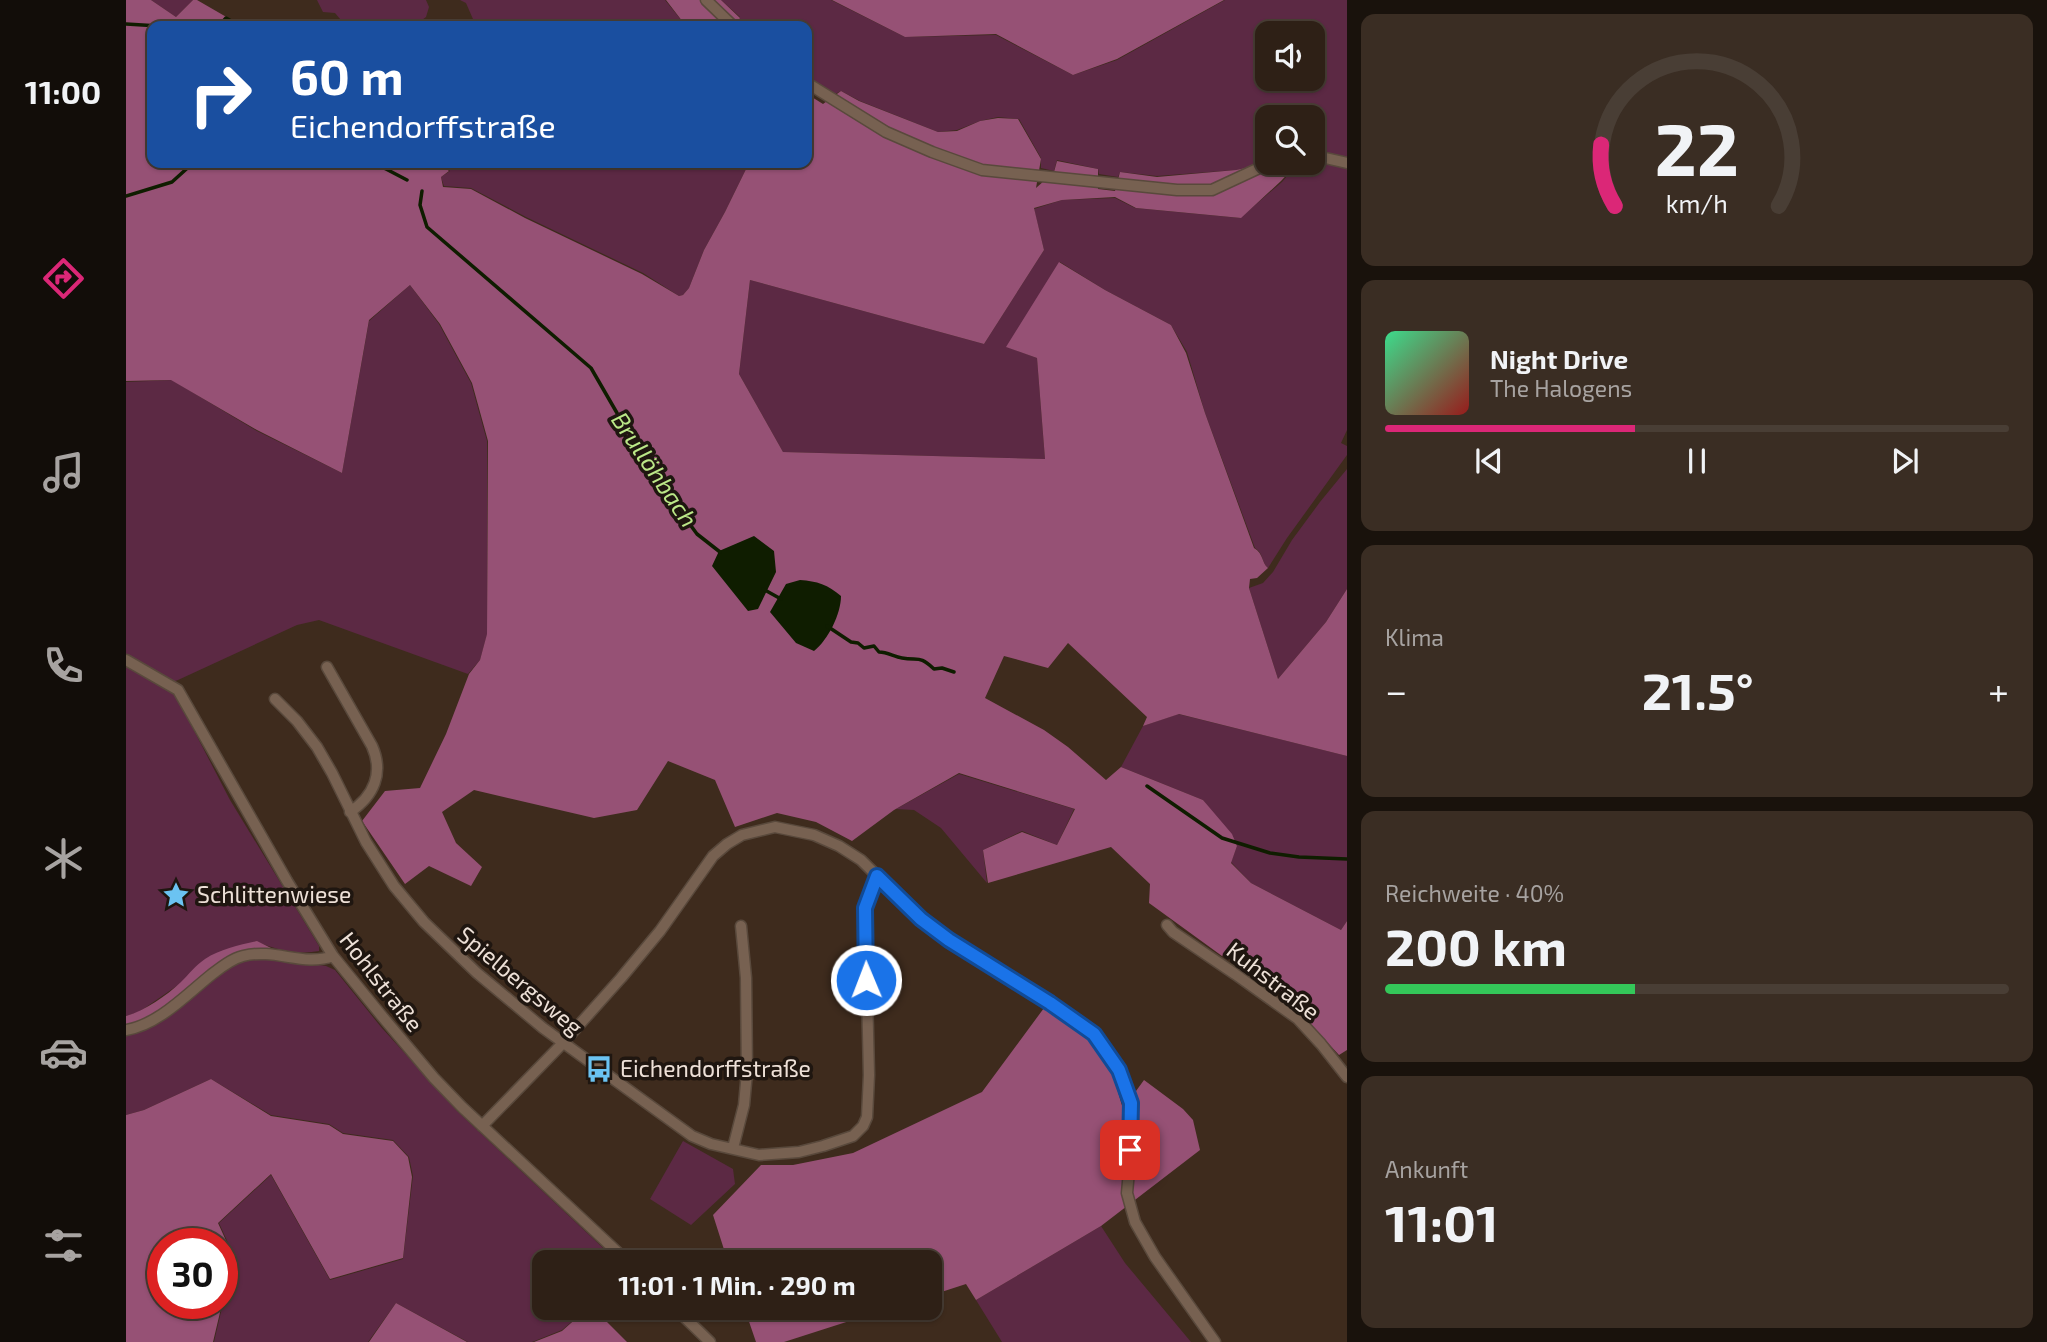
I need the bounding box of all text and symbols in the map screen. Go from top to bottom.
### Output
map controls [1255,21,1325,175]
button: sound [1255,21,1325,91]
text: 60 m [290,46,404,105]
icon: right [175,49,266,140]
text: 11:00 [25,72,101,110]
text: 22 [1655,103,1739,191]
button: search [1255,105,1325,175]
text: Eichendorffstraße [290,106,556,144]
text: km/h [1666,188,1728,218]
icon: directions [39,254,88,303]
text: Night Drive [1490,343,1628,374]
text: The Halogens [1490,374,1632,402]
water label: Brullöhbach [606,406,704,532]
icon: previous [1470,442,1508,480]
icon: pause [1678,442,1716,480]
icon: next [1886,442,1924,480]
icon: music [39,448,88,497]
text: Klima [1385,623,1444,651]
icon: phone [39,641,88,690]
text: 21.5° [1642,658,1754,720]
text: − [1385,667,1407,713]
text: + [1988,667,2009,713]
icon: climate [39,834,88,883]
text: Reichweite · 40% [1385,879,1564,907]
place icon: Schlittenwiese [161,880,191,910]
place label: Schlittenwiese [197,880,351,908]
text: 200 km [1385,914,1567,976]
street label: Spielbergsweg [453,920,589,1041]
street label: Hohlstraße [334,926,429,1037]
street label: Kuhstraße [1222,935,1326,1025]
position arrow [829,943,903,1017]
icon: car [39,1028,88,1077]
bus stop icon: Eichendorffstraße [584,1054,614,1084]
place label: Eichendorffstraße [620,1054,811,1082]
pin [1100,1120,1160,1180]
icon: arrive [1111,1131,1149,1169]
text: Ankunft [1385,1155,1468,1183]
text: 11:01 [1385,1190,1499,1252]
icon: filters [39,1221,88,1270]
speed limit sign: 30 [147,1228,238,1319]
text: 11:01 · 1 Min. · 290 m [618,1269,856,1300]

